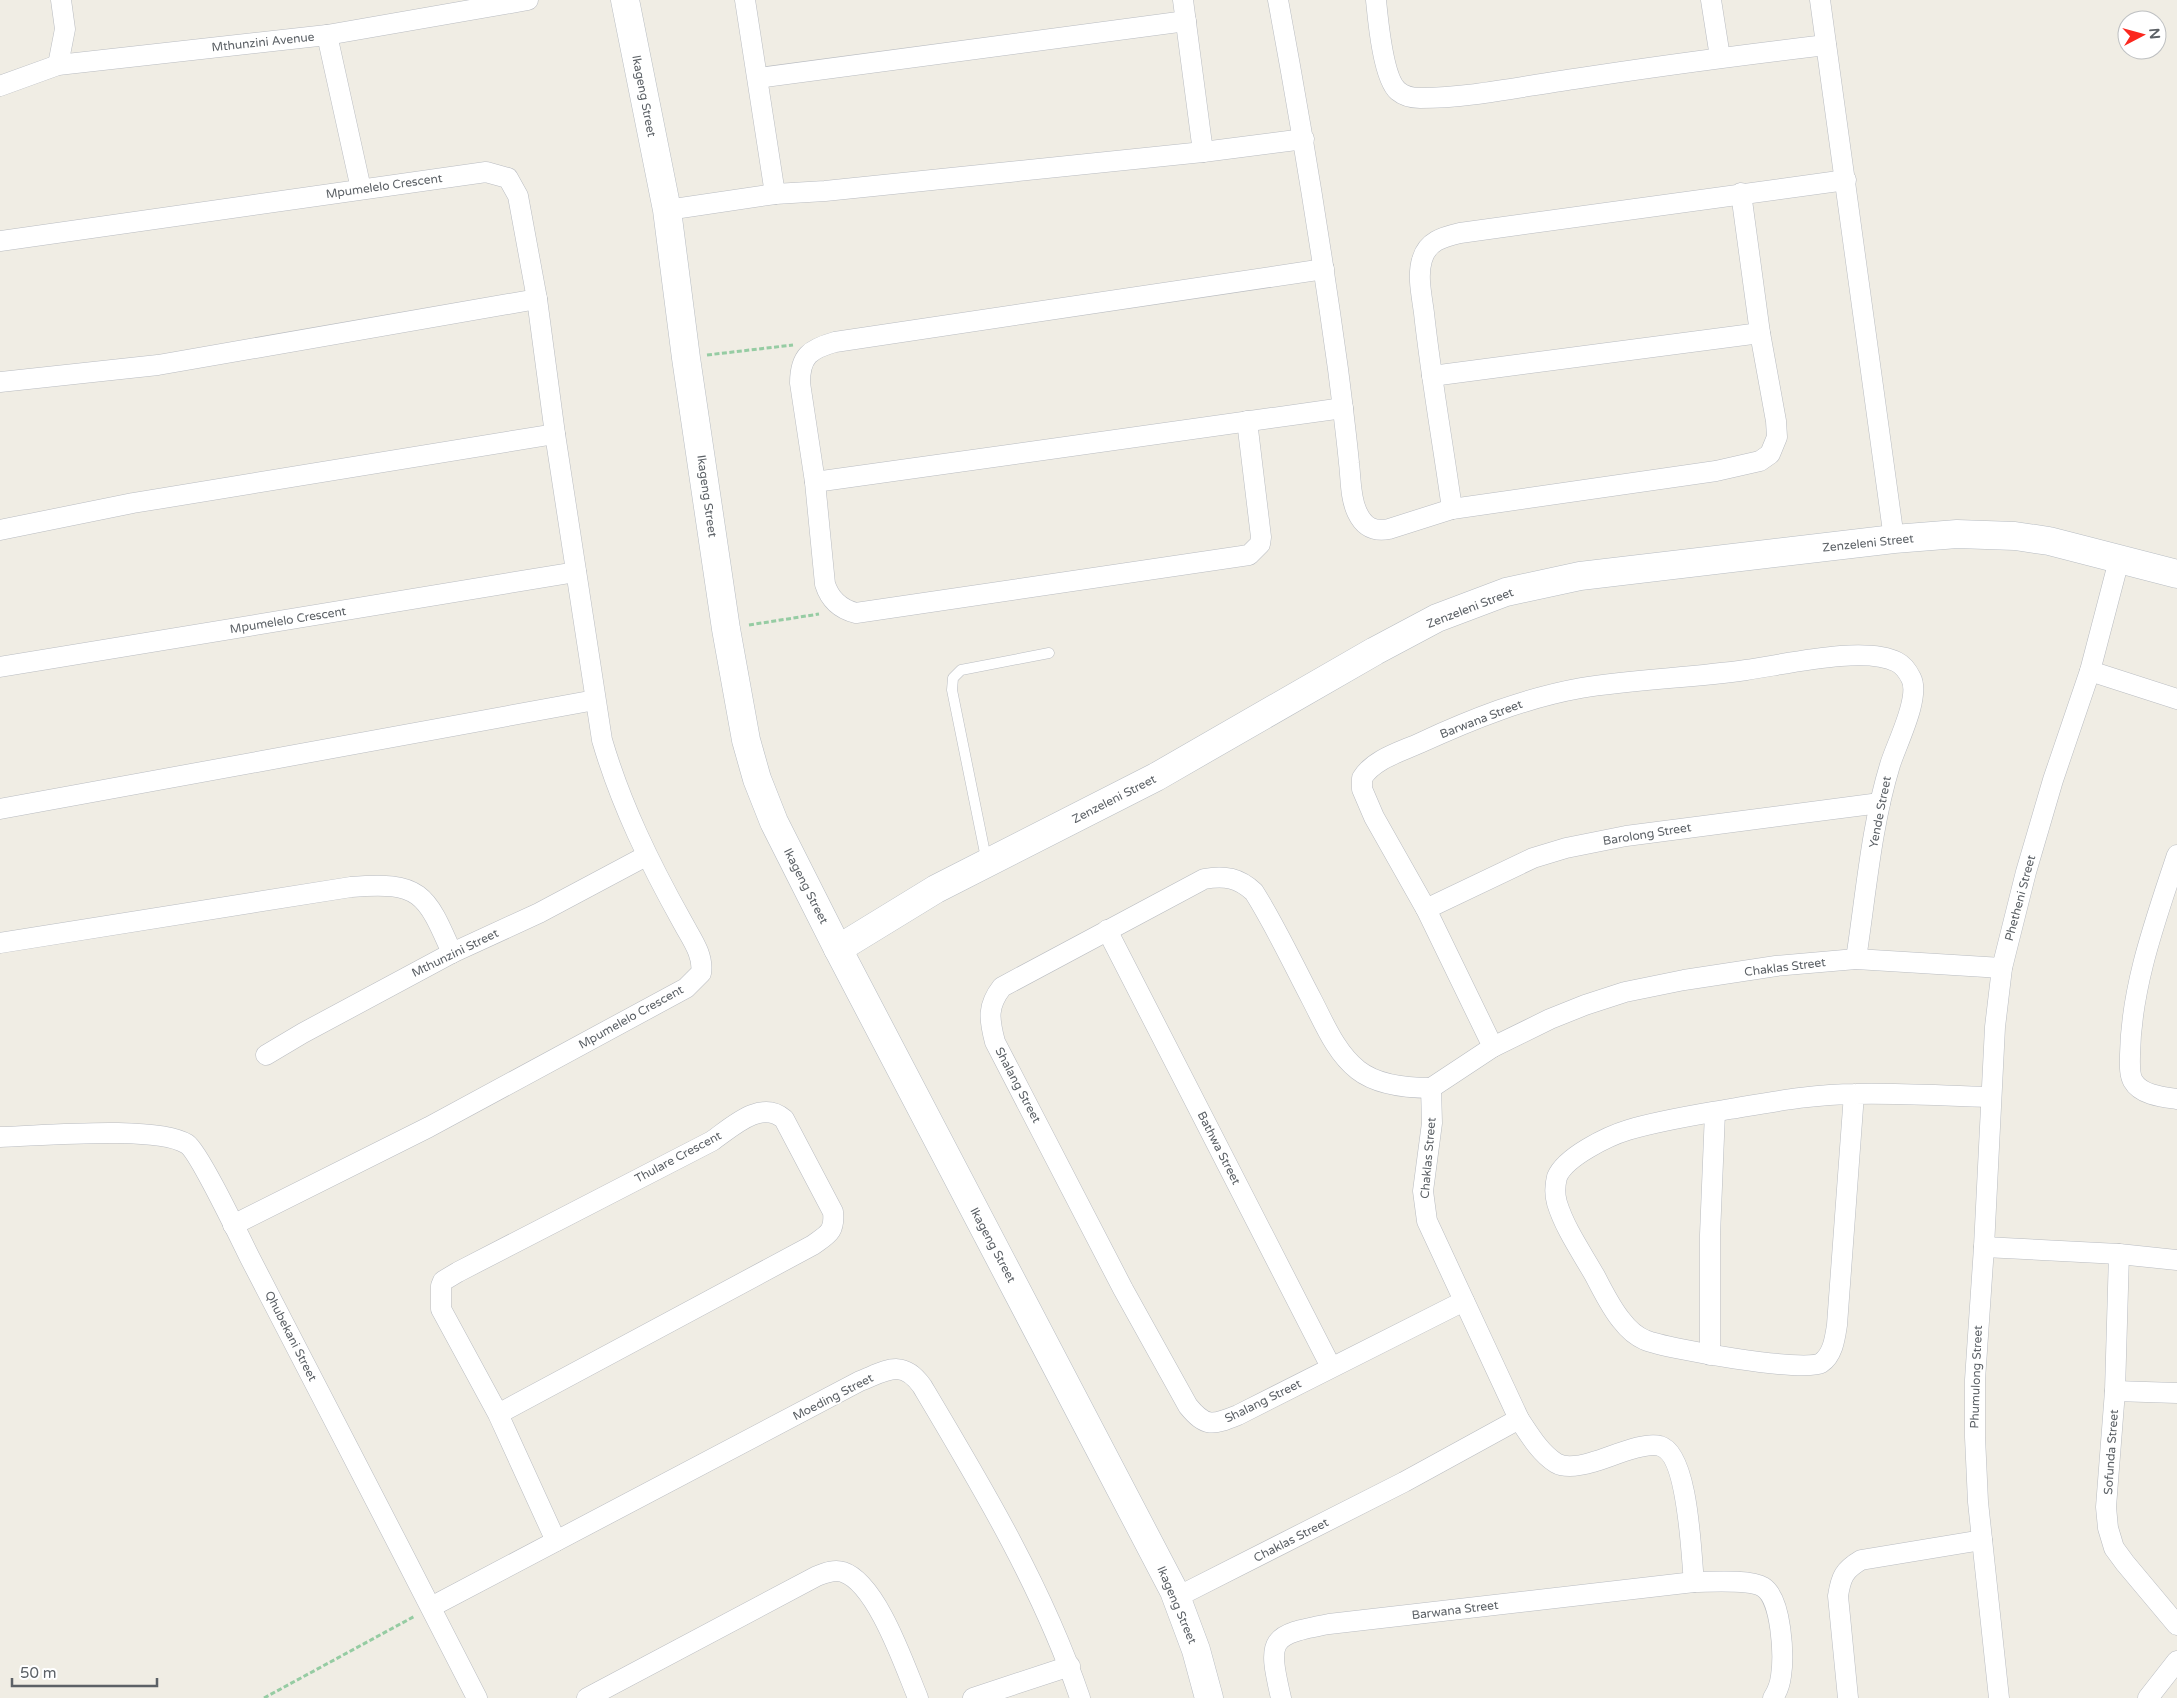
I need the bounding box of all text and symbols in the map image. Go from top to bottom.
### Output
north arrow [2117,10,2167,60]
text: N [2145,27,2163,40]
street label: Mthunzini Avenue [211,30,315,54]
street label: Ikageng Street [629,54,659,139]
street label: Mpumelelo Crescent [325,171,444,201]
street label: Ikageng Street [694,454,720,539]
street label: Zenzeleni Street [1822,531,1915,555]
street label: Zenzeleni Street [1425,585,1516,631]
street label: Mpumelelo Crescent [229,604,348,636]
street label: Barwana Street [1438,697,1525,741]
street label: Zenzeleni Street [1070,772,1159,826]
street label: Yende Street [1866,775,1894,849]
street label: Barolong Street [1602,820,1693,848]
street label: Ikageng Street [781,846,831,927]
street label: Phetheni Street [2002,853,2038,943]
street label: Mthunzini Street [409,926,501,980]
street label: Chaklas Street [1744,955,1827,979]
street label: Mpumelelo Crescent [576,982,686,1052]
street label: Shalang Street [992,1045,1044,1125]
street label: Bathwa Street [1195,1109,1244,1187]
street label: Chaklas Street [1417,1116,1439,1199]
street label: Thulare Crescent [632,1128,724,1186]
street label: Ikageng Street [967,1205,1019,1285]
street label: Qhubekani Street [262,1289,320,1384]
street label: Phumulong Street [1967,1325,1985,1429]
street label: Moeding Street [790,1371,876,1423]
street label: Shalang Street [1222,1376,1304,1426]
street label: Sofunda Street [2101,1408,2121,1495]
street label: Chaklas Street [1251,1515,1331,1565]
street label: Ikageng Street [1154,1564,1200,1646]
street label: Barwana Street [1411,1598,1500,1622]
scale bar [12,1656,158,1688]
text: 50 m [20,1664,57,1682]

